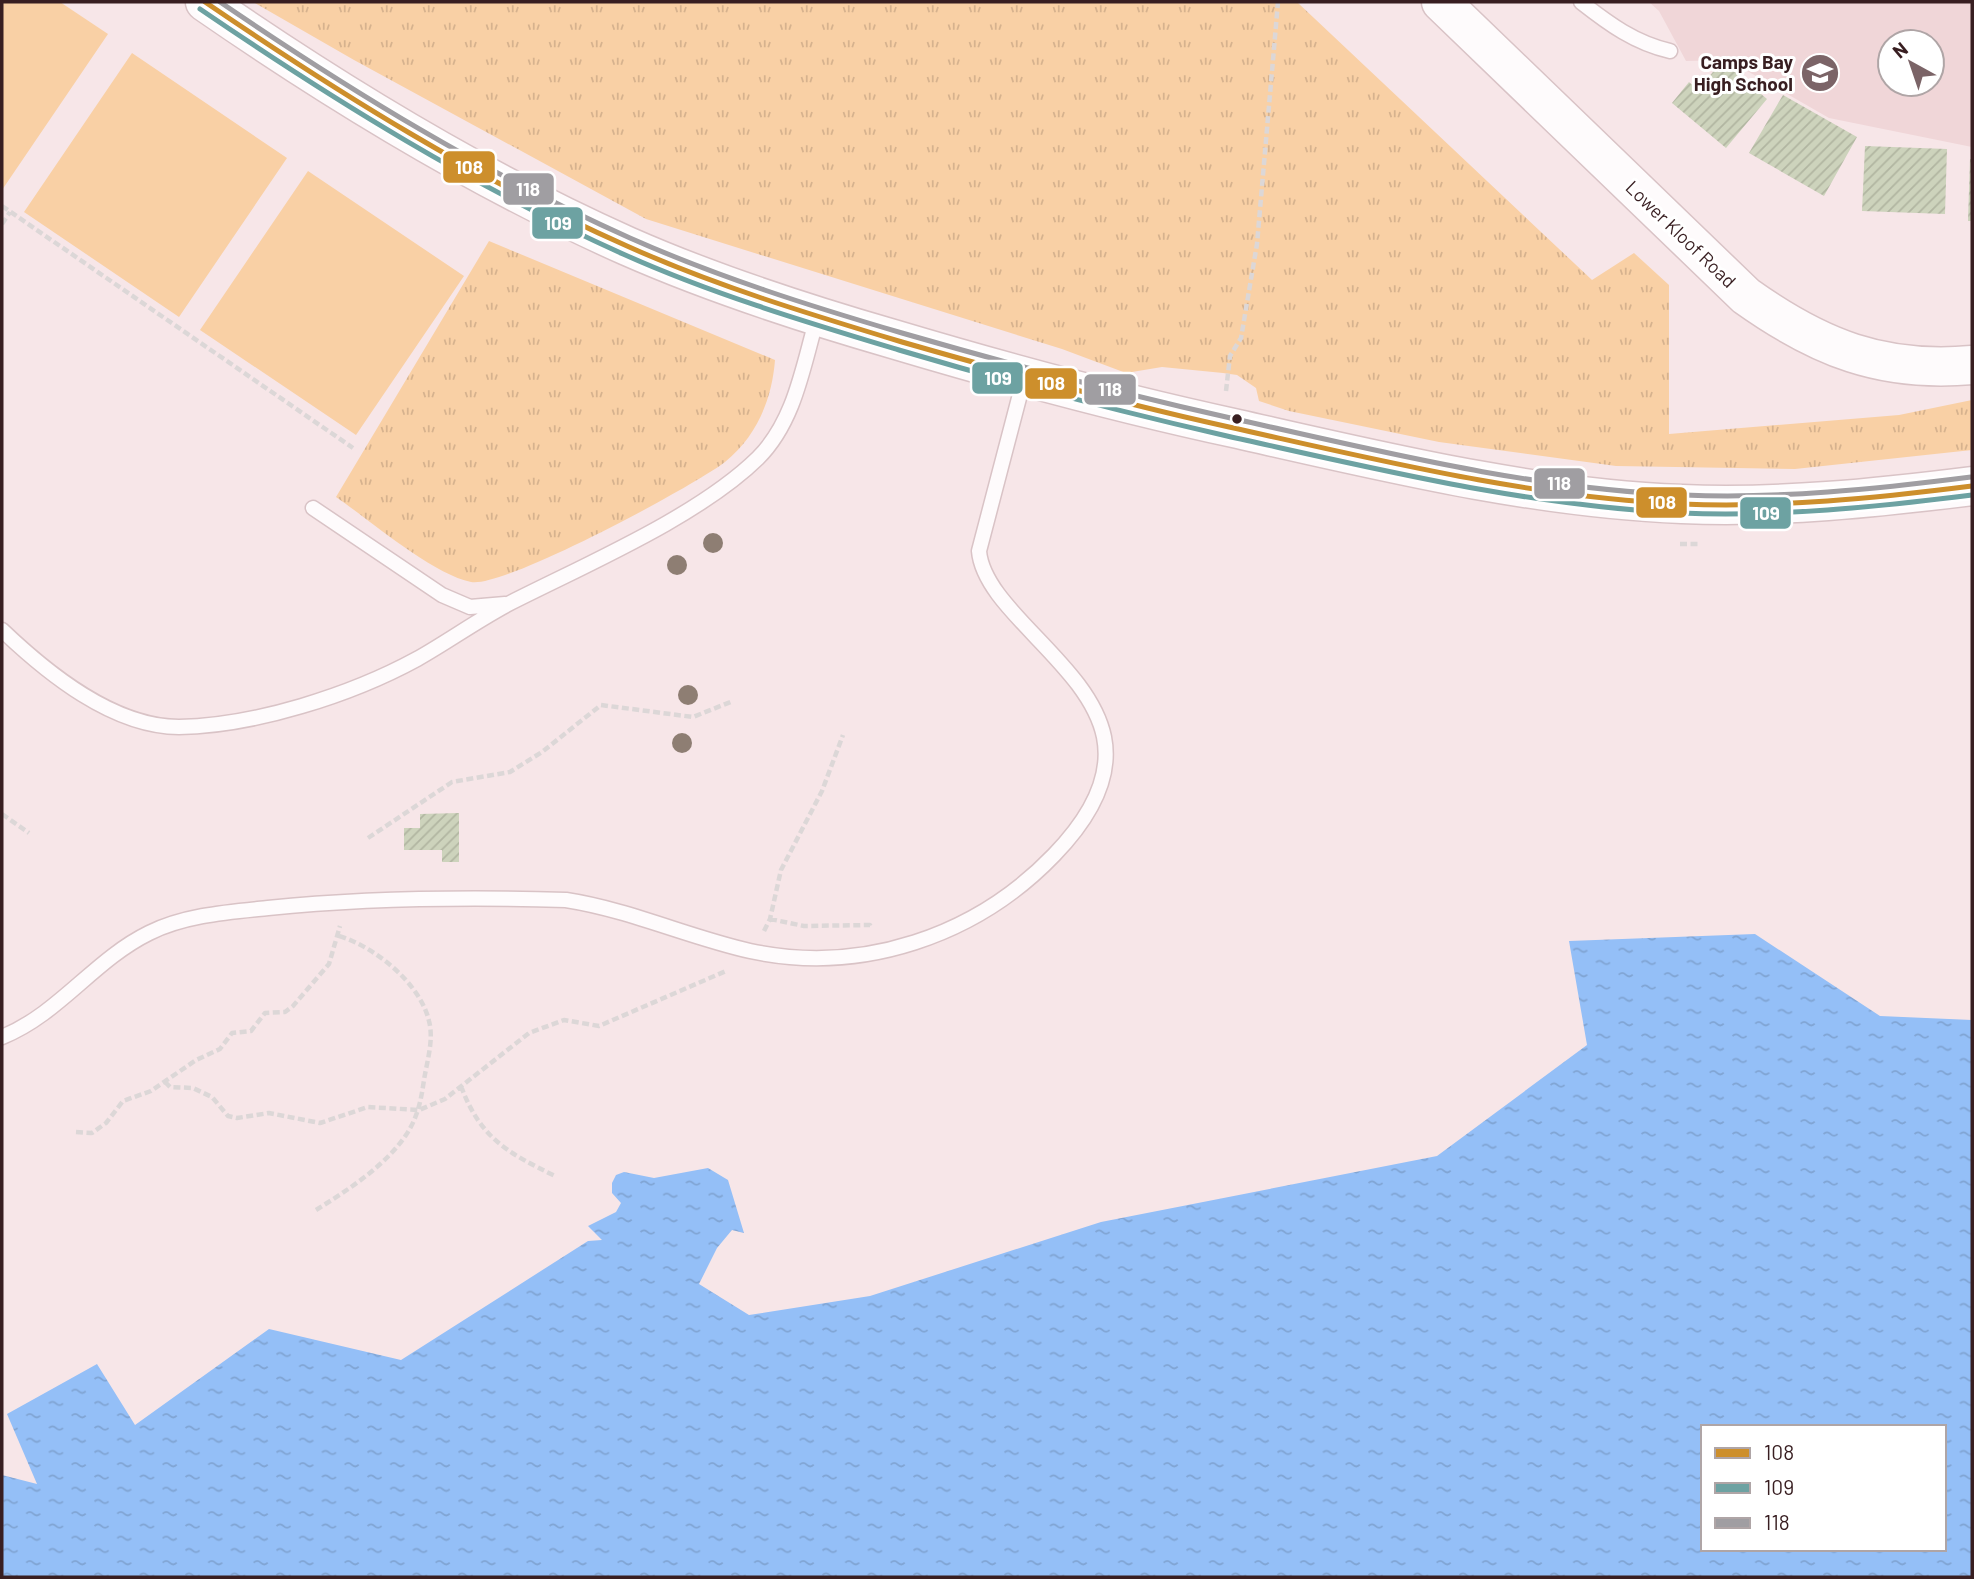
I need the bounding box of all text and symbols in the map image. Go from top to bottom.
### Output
north arrow [1876,28,1946,98]
text: N [1888,37,1912,62]
place label: Camps Bay High School [1694,50,1793,95]
school or university icon: Camps Bay High School [1799,52,1841,94]
line badge: 108 [442,150,496,184]
text: 108 [455,155,483,178]
line badge: 118 [502,172,555,206]
street label: Lower Kloof Road [1622,175,1741,292]
text: 118 [516,177,540,200]
line badge: 109 [531,206,584,240]
text: 109 [544,211,572,234]
line badge: 109 [971,361,1024,395]
text: 109 [984,366,1012,389]
line badge: 108 [1024,367,1078,400]
text: 108 [1037,371,1065,394]
line badge: 118 [1083,373,1137,406]
text: 118 [1098,377,1122,400]
unlabelled marker [1230,412,1244,426]
line badge: 118 [1533,467,1586,500]
text: 118 [1547,471,1571,494]
line badge: 108 [1635,486,1688,519]
text: 108 [1648,490,1676,513]
line badge: 109 [1739,496,1792,530]
text: 109 [1752,501,1780,524]
legend [1701,1425,1946,1551]
text: 108 [1764,1439,1794,1464]
text: 109 [1764,1474,1794,1499]
text: 118 [1764,1509,1790,1534]

